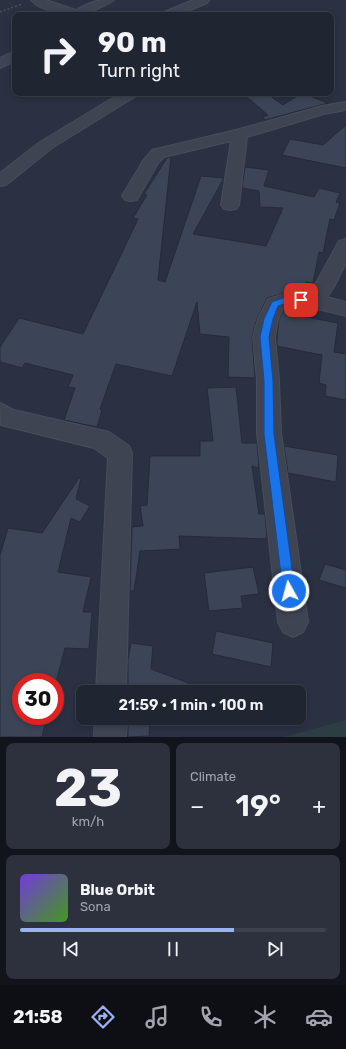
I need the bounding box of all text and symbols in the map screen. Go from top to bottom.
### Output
text: 90 m [98,26,167,59]
icon: right [32,28,84,80]
text: Turn right [98,60,180,82]
pin [284,283,318,317]
icon: arrive [290,289,312,311]
position arrow [268,570,310,612]
speed limit sign: 30 [12,673,64,725]
text: 21:59 · 1 min · 100 m [119,696,263,714]
text: 23 [54,757,122,819]
text: Climate [190,769,236,784]
text: 19° [236,788,281,824]
text: − [190,793,204,820]
text: + [312,793,326,820]
text: km/h [72,814,104,829]
text: Blue Orbit [80,881,155,899]
text: Sona [80,899,111,914]
icon: previous [60,938,82,960]
icon: pause [162,938,184,960]
icon: next [264,938,286,960]
icon: directions [89,1003,117,1031]
icon: music [143,1003,171,1031]
icon: phone [197,1003,225,1031]
icon: climate [251,1003,279,1031]
icon: car [305,1003,333,1031]
text: 21:58 [13,1006,63,1028]

